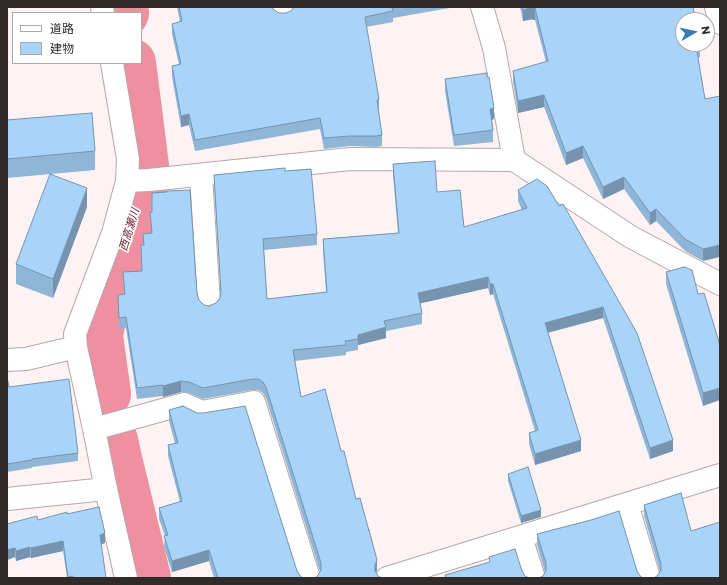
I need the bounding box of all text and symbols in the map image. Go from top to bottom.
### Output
legend [12,12,142,64]
north arrow [675,12,715,52]
text: 道路 [50,20,74,37]
text: N [697,25,714,36]
text: 建物 [50,40,74,57]
water label: 西高瀬川 [117,207,143,253]

